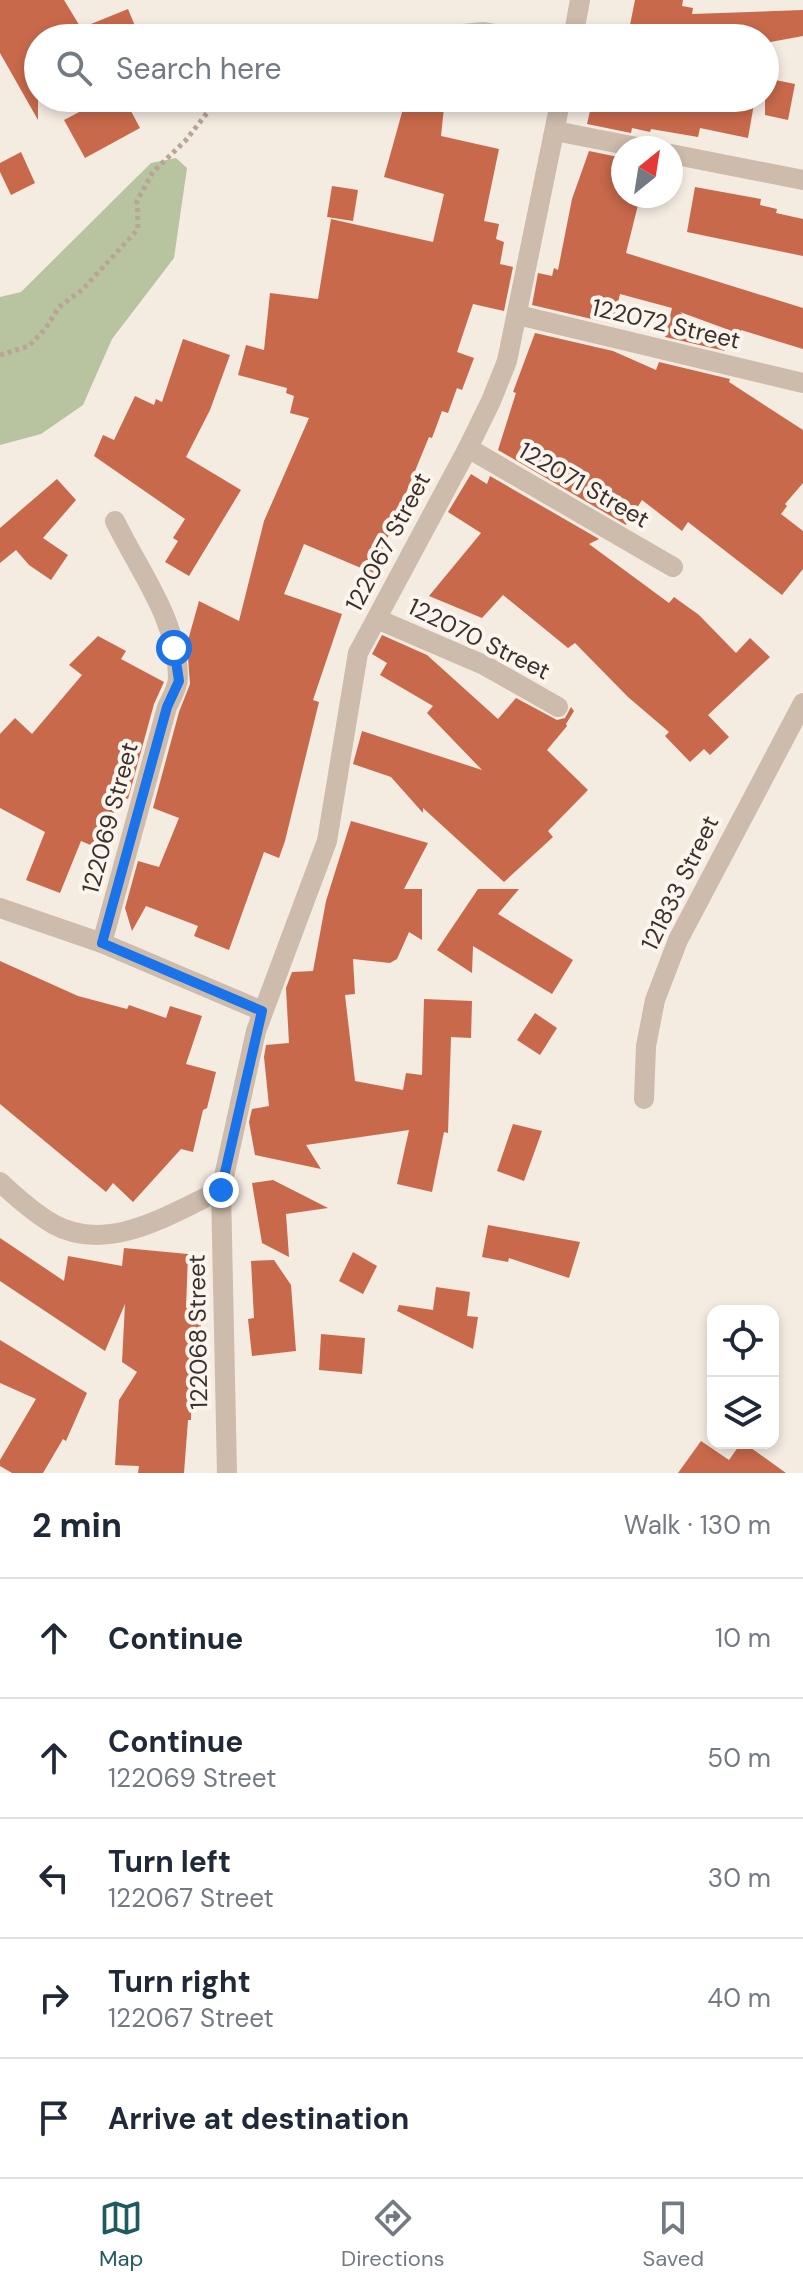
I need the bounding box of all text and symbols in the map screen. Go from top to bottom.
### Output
search box [24,24,779,112]
icon: search [52,46,96,90]
text: Search here [116,49,282,88]
north arrow [611,136,683,208]
street label: 122072 Street [589,291,743,356]
street label: 122071 Street [513,435,655,534]
street label: 122067 Street [338,467,437,617]
street label: 122070 Street [403,591,555,686]
route start [156,630,192,666]
street label: 122069 Street [74,739,145,897]
street label: 121833 Street [634,810,726,955]
route end [203,1172,239,1208]
street label: 122068 Street [181,1254,214,1410]
map controls [707,1305,779,1449]
button: locate [707,1305,779,1377]
button: layers [707,1377,779,1449]
text: 2 min [32,1503,122,1548]
text: Walk · 130 m [624,1508,771,1542]
icon: ahead [32,1616,76,1660]
text: Continue [108,1619,243,1658]
text: 10 m [715,1621,771,1655]
text: Continue [108,1722,243,1761]
icon: ahead [32,1736,76,1780]
text: 50 m [707,1741,771,1775]
text: 122069 Street [108,1761,276,1795]
text: Turn left [108,1842,231,1881]
icon: left [32,1856,76,1900]
text: 30 m [708,1861,771,1895]
text: 122067 Street [108,1881,274,1915]
text: Turn right [108,1962,251,2001]
icon: right [32,1976,76,2020]
text: 40 m [707,1981,771,2015]
text: 122067 Street [108,2001,274,2035]
icon: arrive [32,2096,76,2140]
text: Arrive at destination [108,2099,409,2138]
tab: Map [99,2196,143,2273]
tab: Directions [341,2196,445,2273]
tab: Saved [642,2196,704,2273]

